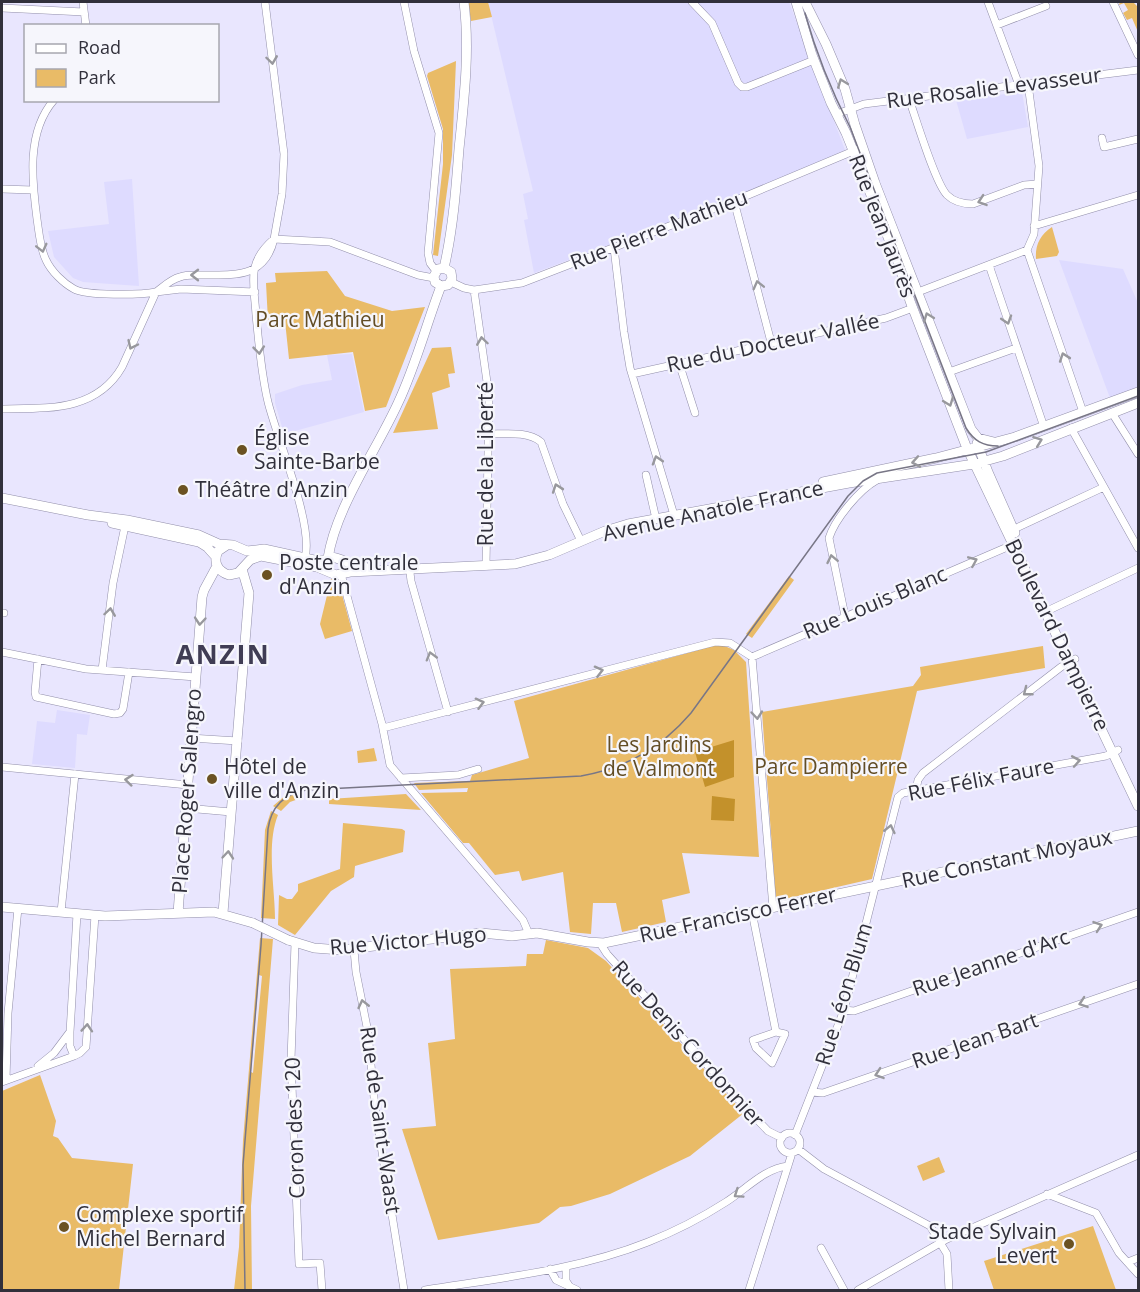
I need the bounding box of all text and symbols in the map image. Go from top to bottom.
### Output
legend [24,24,219,102]
text: Road [78,35,121,59]
one-way arrow [266,55,278,64]
street label: Rue Rosalie Levasseur [885,60,1103,114]
text: Park [78,65,116,89]
one-way arrow [837,78,849,89]
street label: Rue Jean Jaurès [843,150,923,301]
street label: Rue Pierre Mathieu [566,182,751,276]
one-way arrow [977,193,988,206]
one-way arrow [35,243,48,253]
one-way arrow [191,269,200,282]
one-way arrow [752,280,765,290]
park label: Parc Mathieu [255,305,385,333]
street label: Rue du Docteur Vallée [664,306,882,378]
one-way arrow [923,313,935,324]
one-way arrow [1000,314,1012,325]
one-way arrow [476,336,488,345]
one-way arrow [127,339,139,350]
one-way arrow [252,345,265,355]
one-way arrow [1059,352,1071,363]
street label: Rue de la Liberté [471,382,499,546]
one-way arrow [942,396,955,407]
place label: Église Sainte-Barbe [254,423,380,475]
one-way arrow [1032,436,1043,448]
marker: Église Sainte-Barbe [235,443,249,457]
one-way arrow [652,455,664,466]
one-way arrow [911,455,920,467]
street label: Avenue Anatole France [600,473,826,547]
place label: Théâtre d'Anzin [195,475,348,503]
marker: Théâtre d'Anzin [176,483,190,497]
one-way arrow [552,483,565,494]
street label: Boulevard Dampierre [999,534,1117,735]
place label: Poste centrale d'Anzin [279,548,419,600]
one-way arrow [827,554,840,564]
one-way arrow [967,557,978,569]
street label: Rue Louis Blanc [798,559,951,645]
marker: Poste centrale d'Anzin [260,568,274,582]
one-way arrow [103,608,115,617]
one-way arrow [194,616,207,625]
district label: ANZIN [176,635,270,672]
one-way arrow [426,651,438,662]
one-way arrow [593,666,603,679]
one-way arrow [1023,685,1034,696]
street label: Place Roger Salengro [165,687,207,894]
one-way arrow [474,698,485,710]
one-way arrow [750,710,763,719]
park label: Les Jardins de Valmont [603,730,715,782]
street label: Rue Félix Faure [905,751,1056,807]
place label: Hôtel de ville d'Anzin [224,752,339,804]
park label: Parc Dampierre [754,752,908,780]
one-way arrow [1071,755,1081,768]
marker: Hôtel de ville d'Anzin [205,772,219,786]
one-way arrow [125,774,134,787]
street label: Rue Constant Moyaux [899,822,1115,894]
one-way arrow [882,825,895,835]
one-way arrow [221,850,234,859]
street label: Rue Francisco Ferrer [637,879,839,949]
street label: Rue Victor Hugo [328,919,488,961]
street label: Rue Léon Blum [808,919,878,1069]
one-way arrow [1092,921,1103,934]
street label: Rue Jeanne d'Arc [908,922,1073,1002]
street label: Rue Denis Cordonnier [606,954,771,1133]
one-way arrow [1078,996,1089,1009]
one-way arrow [357,999,370,1009]
street label: Rue Jean Bart [908,1005,1042,1075]
one-way arrow [81,1023,94,1032]
street label: Rue de Saint-Waast [354,1024,408,1215]
street label: Coron des 120 [278,1057,310,1199]
one-way arrow [874,1066,885,1079]
one-way arrow [734,1187,745,1198]
place label: Complexe sportif Michel Bernard [76,1200,245,1252]
place label: Stade Sylvain Levert [929,1217,1057,1269]
marker: Complexe sportif Michel Bernard [57,1220,71,1234]
marker: Stade Sylvain Levert [1062,1237,1076,1251]

